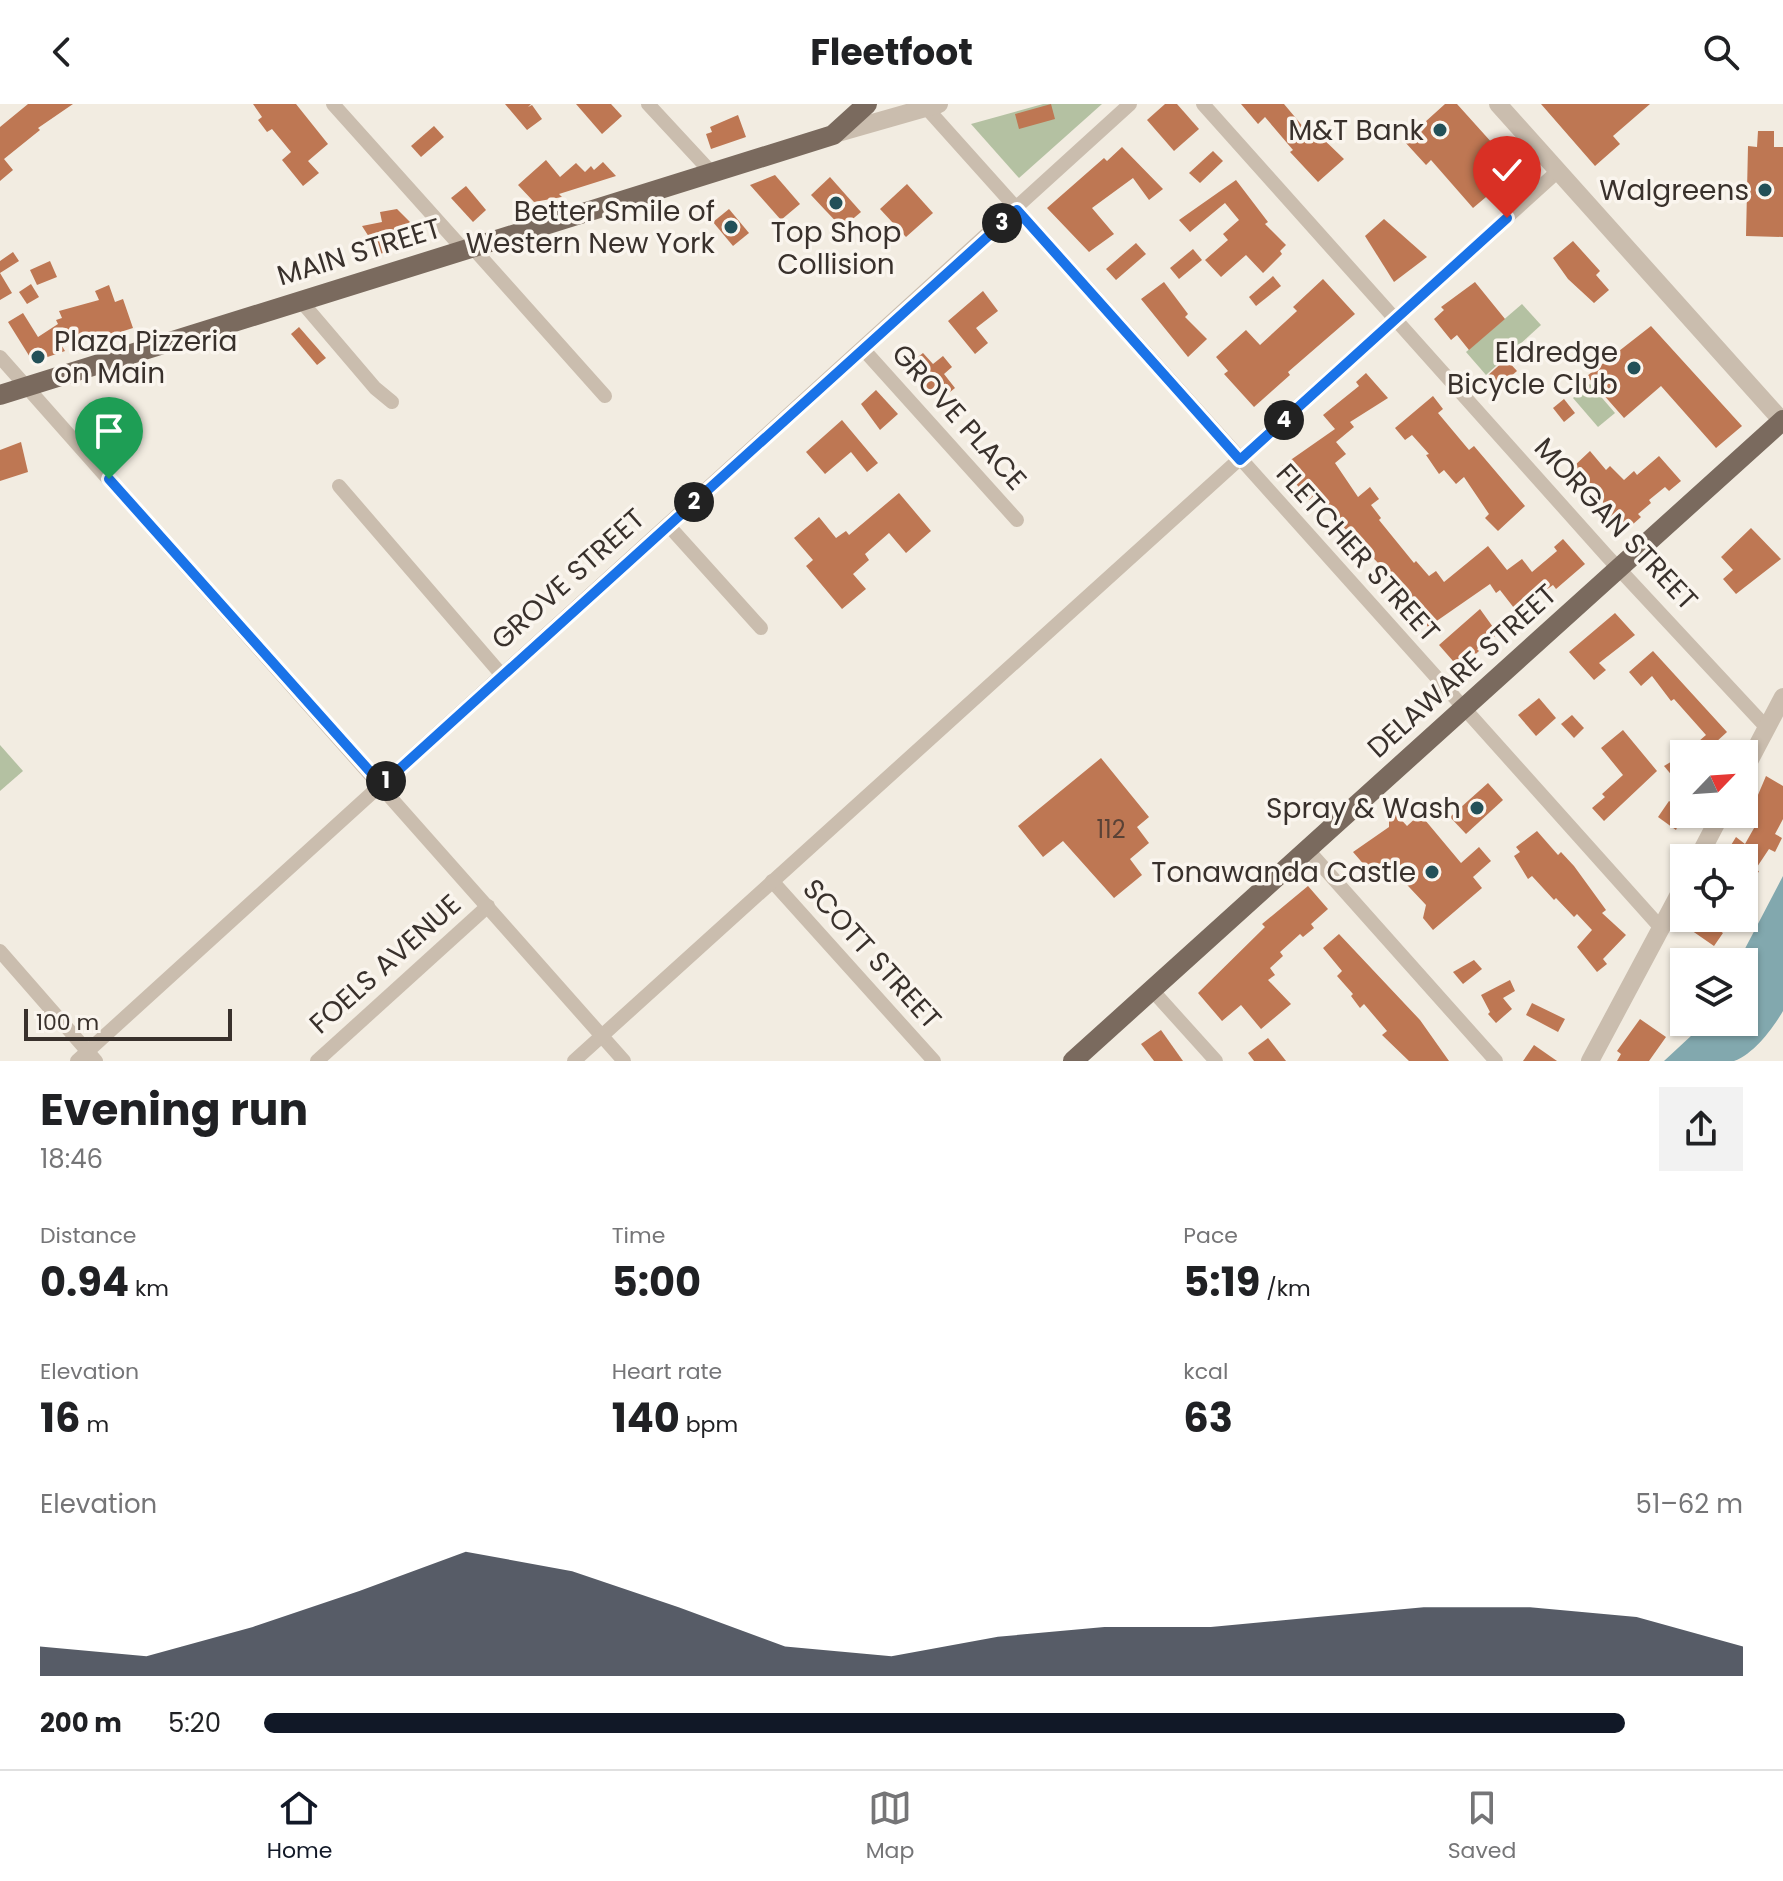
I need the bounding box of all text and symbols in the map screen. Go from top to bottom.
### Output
text: Fleetfoot [810,27,973,78]
icon: back [40,30,84,74]
icon: search [1699,30,1743,74]
place label: M&T Bank [1288,111,1425,150]
marker: M&T Bank [1431,121,1449,139]
pin [1473,136,1541,218]
icon: check [1485,148,1529,192]
place label: Walgreens [1599,171,1749,210]
marker: Walgreens [1756,181,1774,199]
place label: Better Smile of Western New York [466,192,716,263]
marker: Top Shop Collision [827,194,845,212]
pin: 3 [982,203,1022,243]
text: 3 [995,207,1009,238]
street label: MAIN STREET [272,209,446,295]
place label: Top Shop Collision [771,213,901,284]
marker: Better Smile of Western New York [722,218,740,236]
place label: Plaza Pizzeria on Main [54,322,237,393]
place label: Eldredge Bicycle Club [1447,333,1618,404]
street label: GROVE PLACE [883,335,1035,499]
marker: Plaza Pizzeria on Main [29,348,47,366]
marker: Eldredge Bicycle Club [1625,359,1643,377]
pin [75,397,143,479]
pin: 4 [1264,400,1304,440]
text: 4 [1277,404,1291,435]
icon: arrive [87,409,131,453]
street label: MORGAN STREET [1526,429,1706,619]
street label: FLETCHER STREET [1267,455,1449,651]
pin: 2 [674,482,714,522]
text: 2 [688,486,700,517]
street label: GROVE STREET [483,500,653,658]
street label: DELAWARE STREET [1359,575,1565,767]
north arrow [1670,740,1758,828]
map controls [1670,740,1758,1036]
pin: 1 [366,761,406,801]
text: 1 [382,765,390,796]
place label: Spray & Wash [1266,789,1461,828]
marker: Spray & Wash [1468,799,1486,817]
house number: 112 [1096,813,1126,846]
button: locate [1670,844,1758,932]
place label: Tonawanda Castle [1151,853,1416,892]
marker: Tonawanda Castle [1423,863,1441,881]
street label: SCOTT STREET [794,870,950,1038]
street label: FOELS AVENUE [301,885,469,1043]
button: layers [1670,948,1758,1036]
scale bar [24,1005,232,1041]
text: 100 m [36,1007,99,1038]
text: Evening run [40,1079,308,1140]
button: share [1659,1087,1743,1171]
text: 18:46 [40,1141,103,1177]
text: Distance [40,1220,136,1251]
text: Time [612,1220,665,1251]
text: Pace [1183,1220,1238,1251]
text: 0.94 [40,1254,129,1310]
text: 5:00 [612,1254,701,1310]
text: 5:19 [1183,1254,1260,1310]
text: km [129,1273,169,1304]
text: /km [1260,1273,1311,1304]
text: Elevation [40,1356,139,1387]
text: Heart rate [612,1356,722,1387]
text: kcal [1183,1356,1228,1387]
text: 16 [40,1390,81,1446]
text: 140 [612,1390,680,1446]
text: 63 [1183,1390,1233,1446]
text: m [81,1409,109,1440]
text: bpm [680,1409,738,1440]
text: Elevation [40,1486,157,1522]
text: 51–62 m [1636,1486,1743,1522]
text: 200 m [40,1705,122,1741]
text: 5:20 [168,1705,221,1741]
tab: Home [267,1786,332,1867]
tab: Map [866,1786,914,1867]
tab: Saved [1448,1786,1516,1867]

